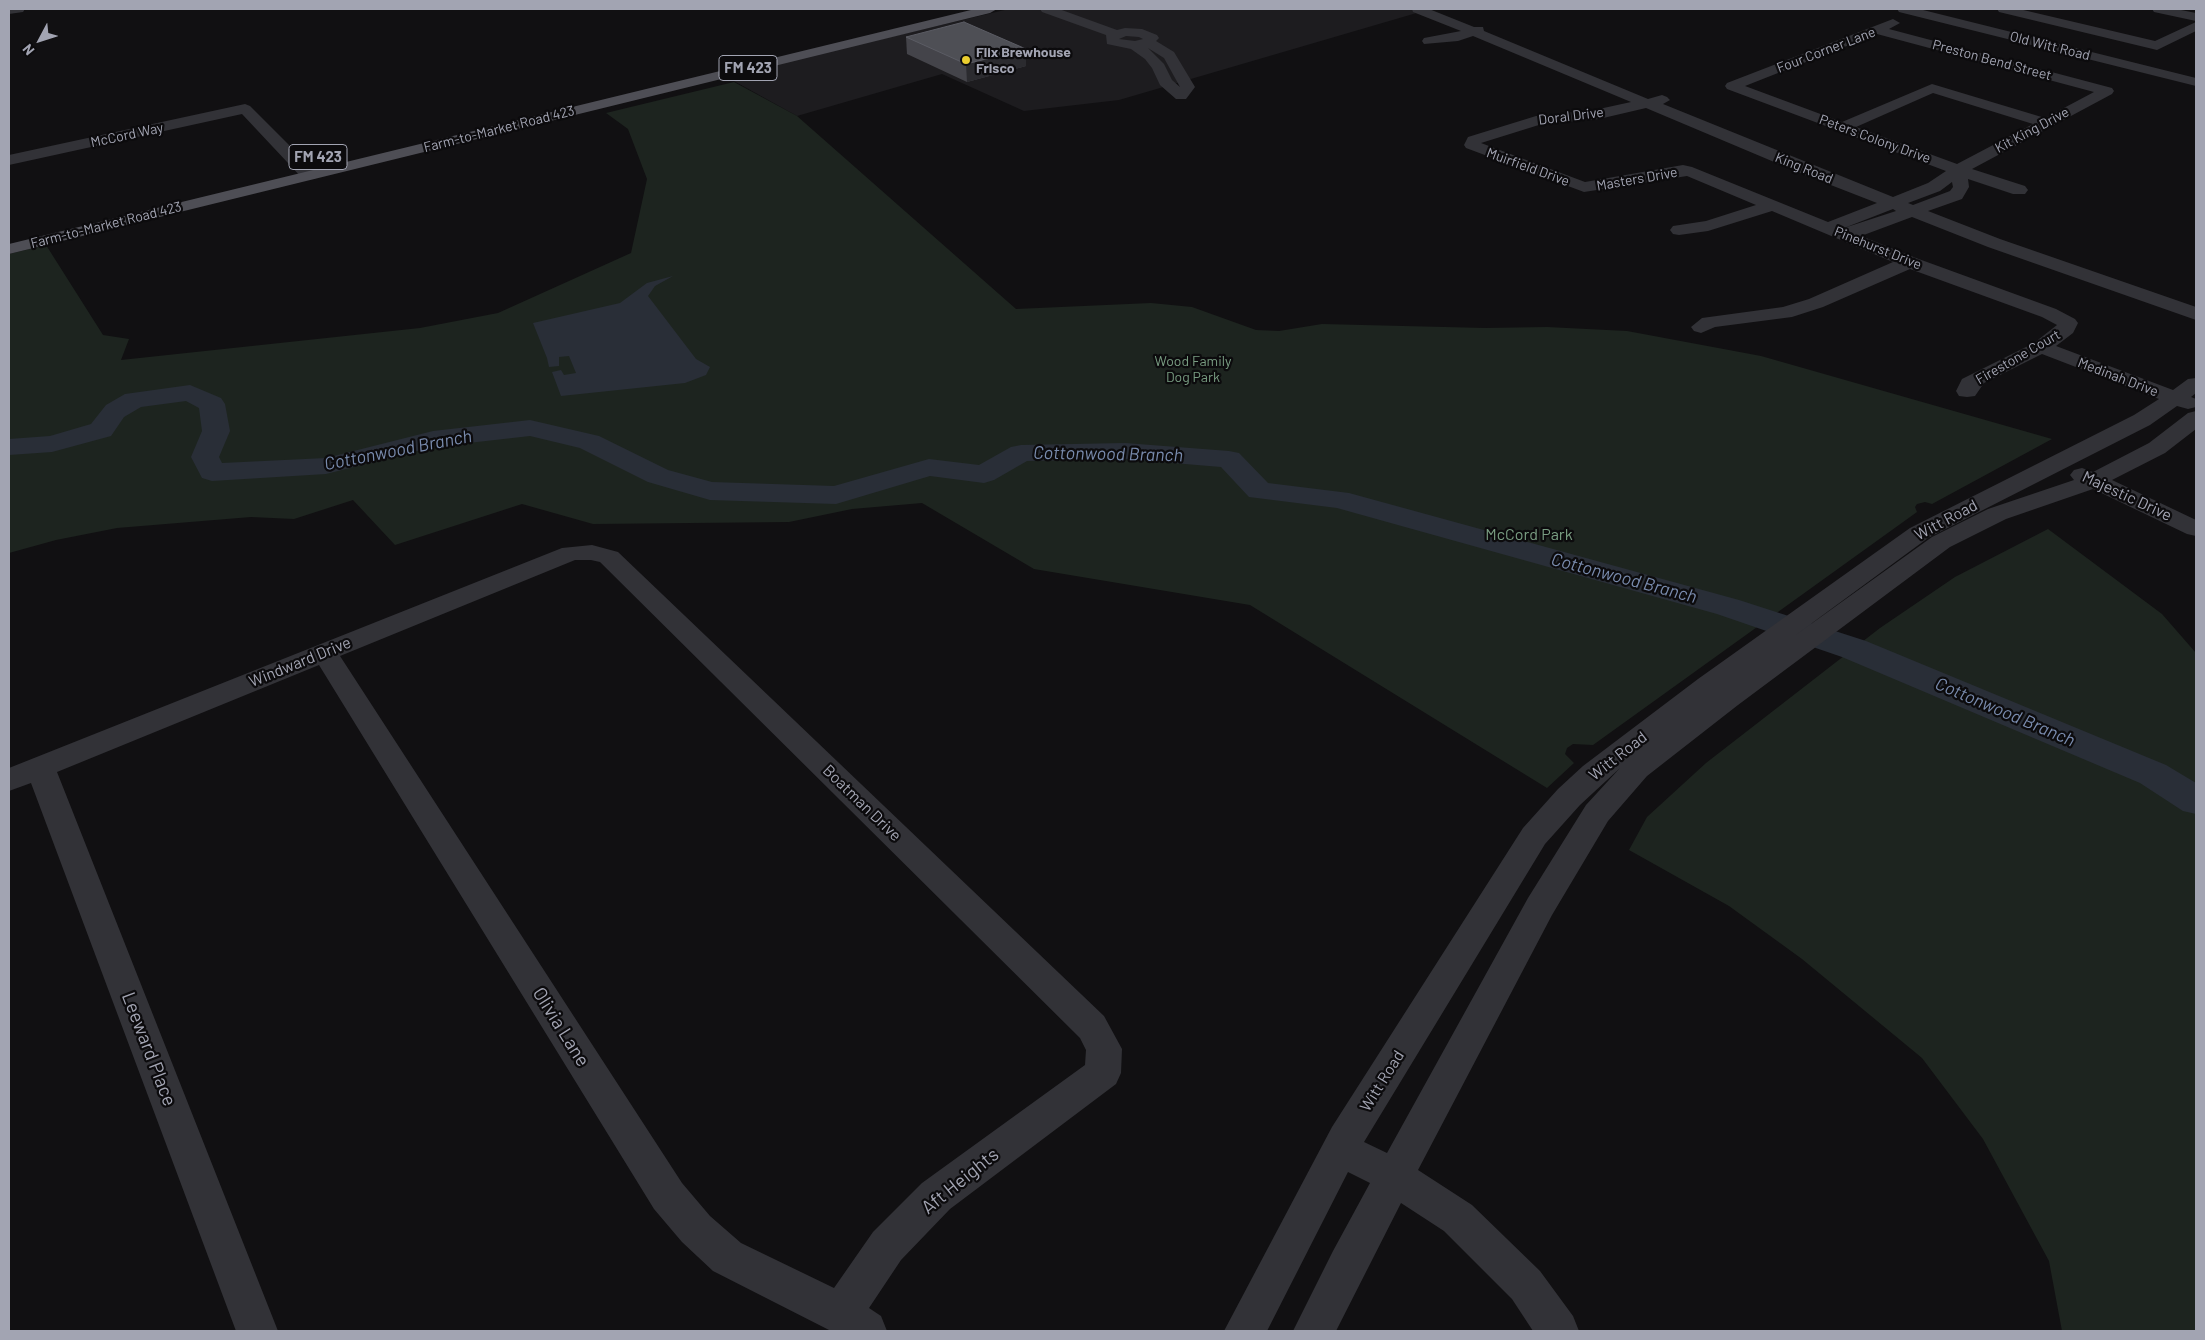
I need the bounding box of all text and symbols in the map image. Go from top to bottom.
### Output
north arrow [15,15,65,65]
street label: Four Corner Lane [1774,23,1878,77]
street label: Old Witt Road [2008,28,2092,64]
street label: Preston Bend Street [1931,36,2053,84]
text: N [19,41,38,59]
place label: Flix Brewhouse Frisco [976,44,1071,76]
marker: Flix Brewhouse Frisco [960,54,972,66]
road number: FM 423 [719,56,777,80]
street label: Farm-to-Market Road 423 [422,102,576,156]
street label: Doral Drive [1537,104,1605,128]
street label: Kit King Drive [1992,104,2072,156]
street label: Peters Colony Drive [1817,111,1933,167]
street label: McCord Way [89,119,165,151]
road number: FM 423 [289,144,347,170]
street label: Muirfield Drive [1484,144,1572,190]
street label: King Road [1773,149,1835,187]
street label: Masters Drive [1595,164,1679,194]
street label: Farm-to-Market Road 423 [29,198,183,252]
street label: Pinehurst Drive [1832,223,1924,273]
street label: Firestone Court [1973,326,2063,388]
park label: Wood Family Dog Park [1155,353,1231,386]
street label: Medinah Drive [2075,354,2161,400]
water label: Cottonwood Branch [322,425,474,475]
water label: Cottonwood Branch [1033,442,1183,466]
street label: Majestic Drive [2079,467,2175,525]
street label: Witt Road [1911,495,1981,545]
park label: McCord Park [1485,525,1573,545]
water label: Cottonwood Branch [1549,548,1699,608]
street label: Windward Drive [246,633,354,691]
water label: Cottonwood Branch [1932,673,2078,751]
street label: Witt Road [1585,727,1651,785]
street label: Boatman Drive [819,761,905,845]
street label: Olivia Lane [528,983,594,1071]
street label: Leeward Place [117,989,181,1109]
street label: Witt Road [1356,1047,1408,1115]
street label: Aft Heights [917,1143,1003,1219]

